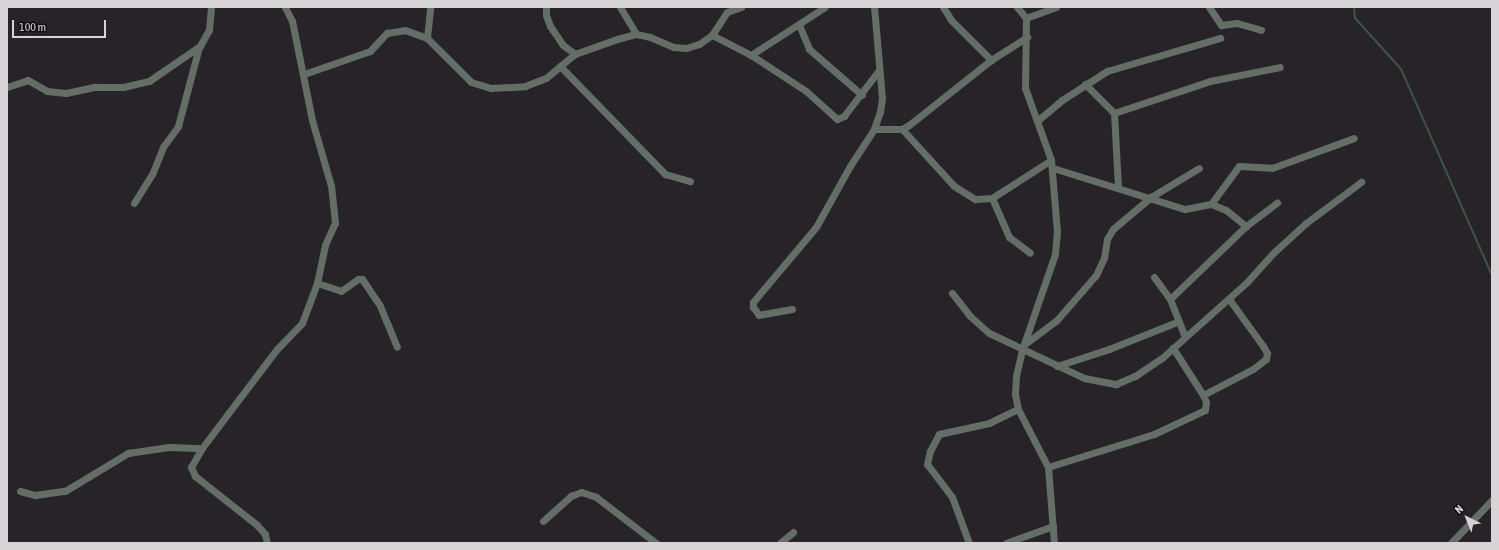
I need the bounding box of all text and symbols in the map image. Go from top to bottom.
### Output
scale bar [14,12,108,38]
text: 100 m [19,20,46,34]
north arrow [1447,498,1487,538]
text: N [1452,503,1465,516]

